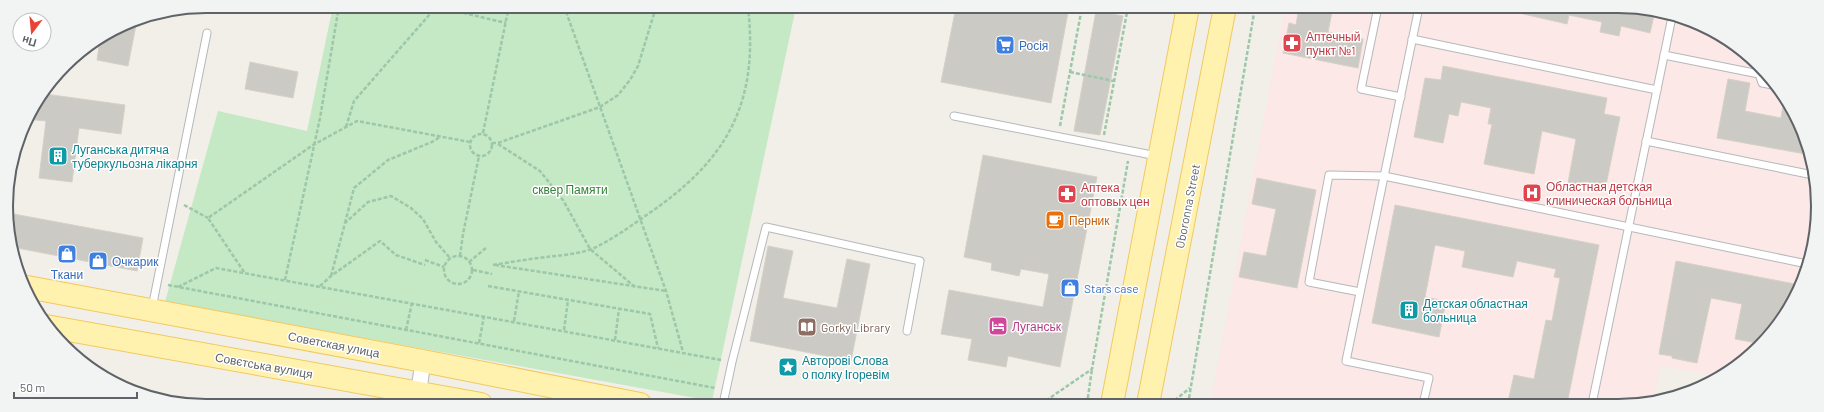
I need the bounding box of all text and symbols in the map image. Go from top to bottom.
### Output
north arrow [12,12,52,52]
place label: Аптечный пункт №1 [1306,29,1360,58]
pharmacy icon: Аптечный пункт №1 [1281,32,1303,54]
text: Пн [20,34,38,50]
supermarket icon: Росія [994,34,1016,56]
place label: Росія [1019,38,1048,52]
place label: Луганська дитяча туберкульозна лікарня [72,142,198,171]
building icon: Луганська дитяча туберкульозна лікарня [47,145,69,167]
street label: Oboronna Street [1172,163,1202,249]
place label: Областная детская клиническая больница [1546,179,1672,208]
place label: Аптека оптовых цен [1081,180,1150,209]
park label: сквер Памяти [532,182,608,197]
hospital icon: Областная детская клиническая больница [1521,182,1543,204]
pharmacy icon: Аптека оптовых цен [1056,183,1078,205]
cafe icon: Перник [1044,209,1066,231]
place label: Перник [1069,213,1110,228]
shop icon: Ткани [56,243,78,265]
shop icon: Очкарик [87,250,109,272]
place label: Очкарик [112,254,159,269]
place label: Ткани [51,267,83,281]
shop icon: Stars case [1059,277,1081,299]
place label: Stars case [1084,281,1139,295]
place label: Детская областная больница [1423,296,1528,325]
building icon: Детская областная больница [1398,299,1420,321]
hotel icon: Луганськ [987,315,1009,337]
library icon: Gorky Library [796,316,818,338]
place label: Луганськ [1012,319,1062,334]
place label: Gorky Library [821,320,891,334]
street label: Советская улица [287,328,381,361]
street label: Совєтська вулиця [214,350,314,381]
place label: Авторові Слова о полку Ігоревім [802,353,890,382]
place icon: Авторові Слова о полку Ігоревім [777,356,799,378]
scale bar [14,374,137,400]
text: 50 m [20,380,45,394]

